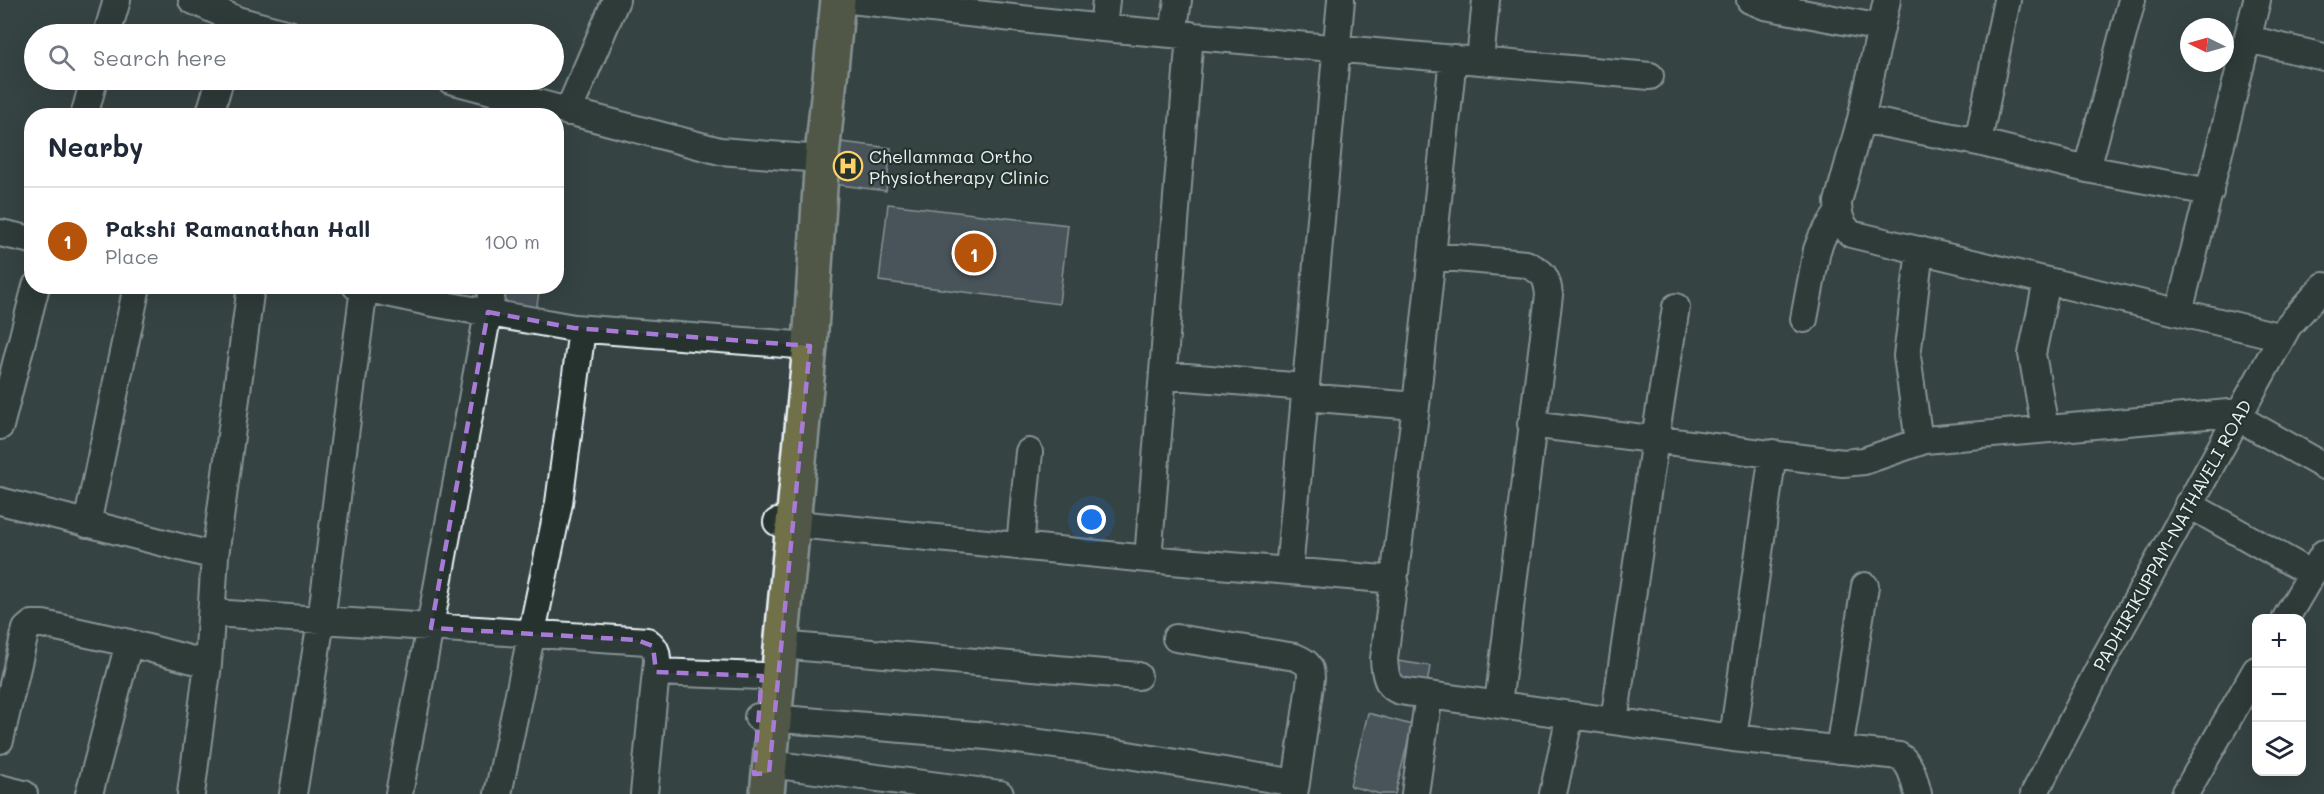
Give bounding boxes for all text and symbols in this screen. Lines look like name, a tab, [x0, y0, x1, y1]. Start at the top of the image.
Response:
north arrow	[2180, 18, 2234, 72]
search box	[24, 24, 564, 90]
icon: search	[45, 41, 78, 74]
text: Search here	[93, 43, 227, 72]
text: Nearby	[48, 130, 143, 164]
place label: Chellammaa Ortho Physiotherapy Clinic	[869, 144, 1049, 189]
hospital icon: Chellammaa Ortho Physiotherapy Clinic	[832, 150, 864, 182]
text: Pakshi Ramanathan Hall	[105, 214, 370, 243]
text: 1	[63, 228, 72, 254]
text: 100 m	[484, 228, 540, 254]
pin: 1	[954, 230, 994, 276]
text: Place	[105, 243, 159, 269]
street label: PADHIRIKUPPAM-NATHAVELI ROAD	[2087, 395, 2257, 675]
your location	[1077, 505, 1106, 534]
map controls	[2252, 614, 2306, 776]
button: +	[2252, 614, 2306, 668]
button: −	[2252, 668, 2306, 722]
button: layers	[2252, 722, 2306, 776]

